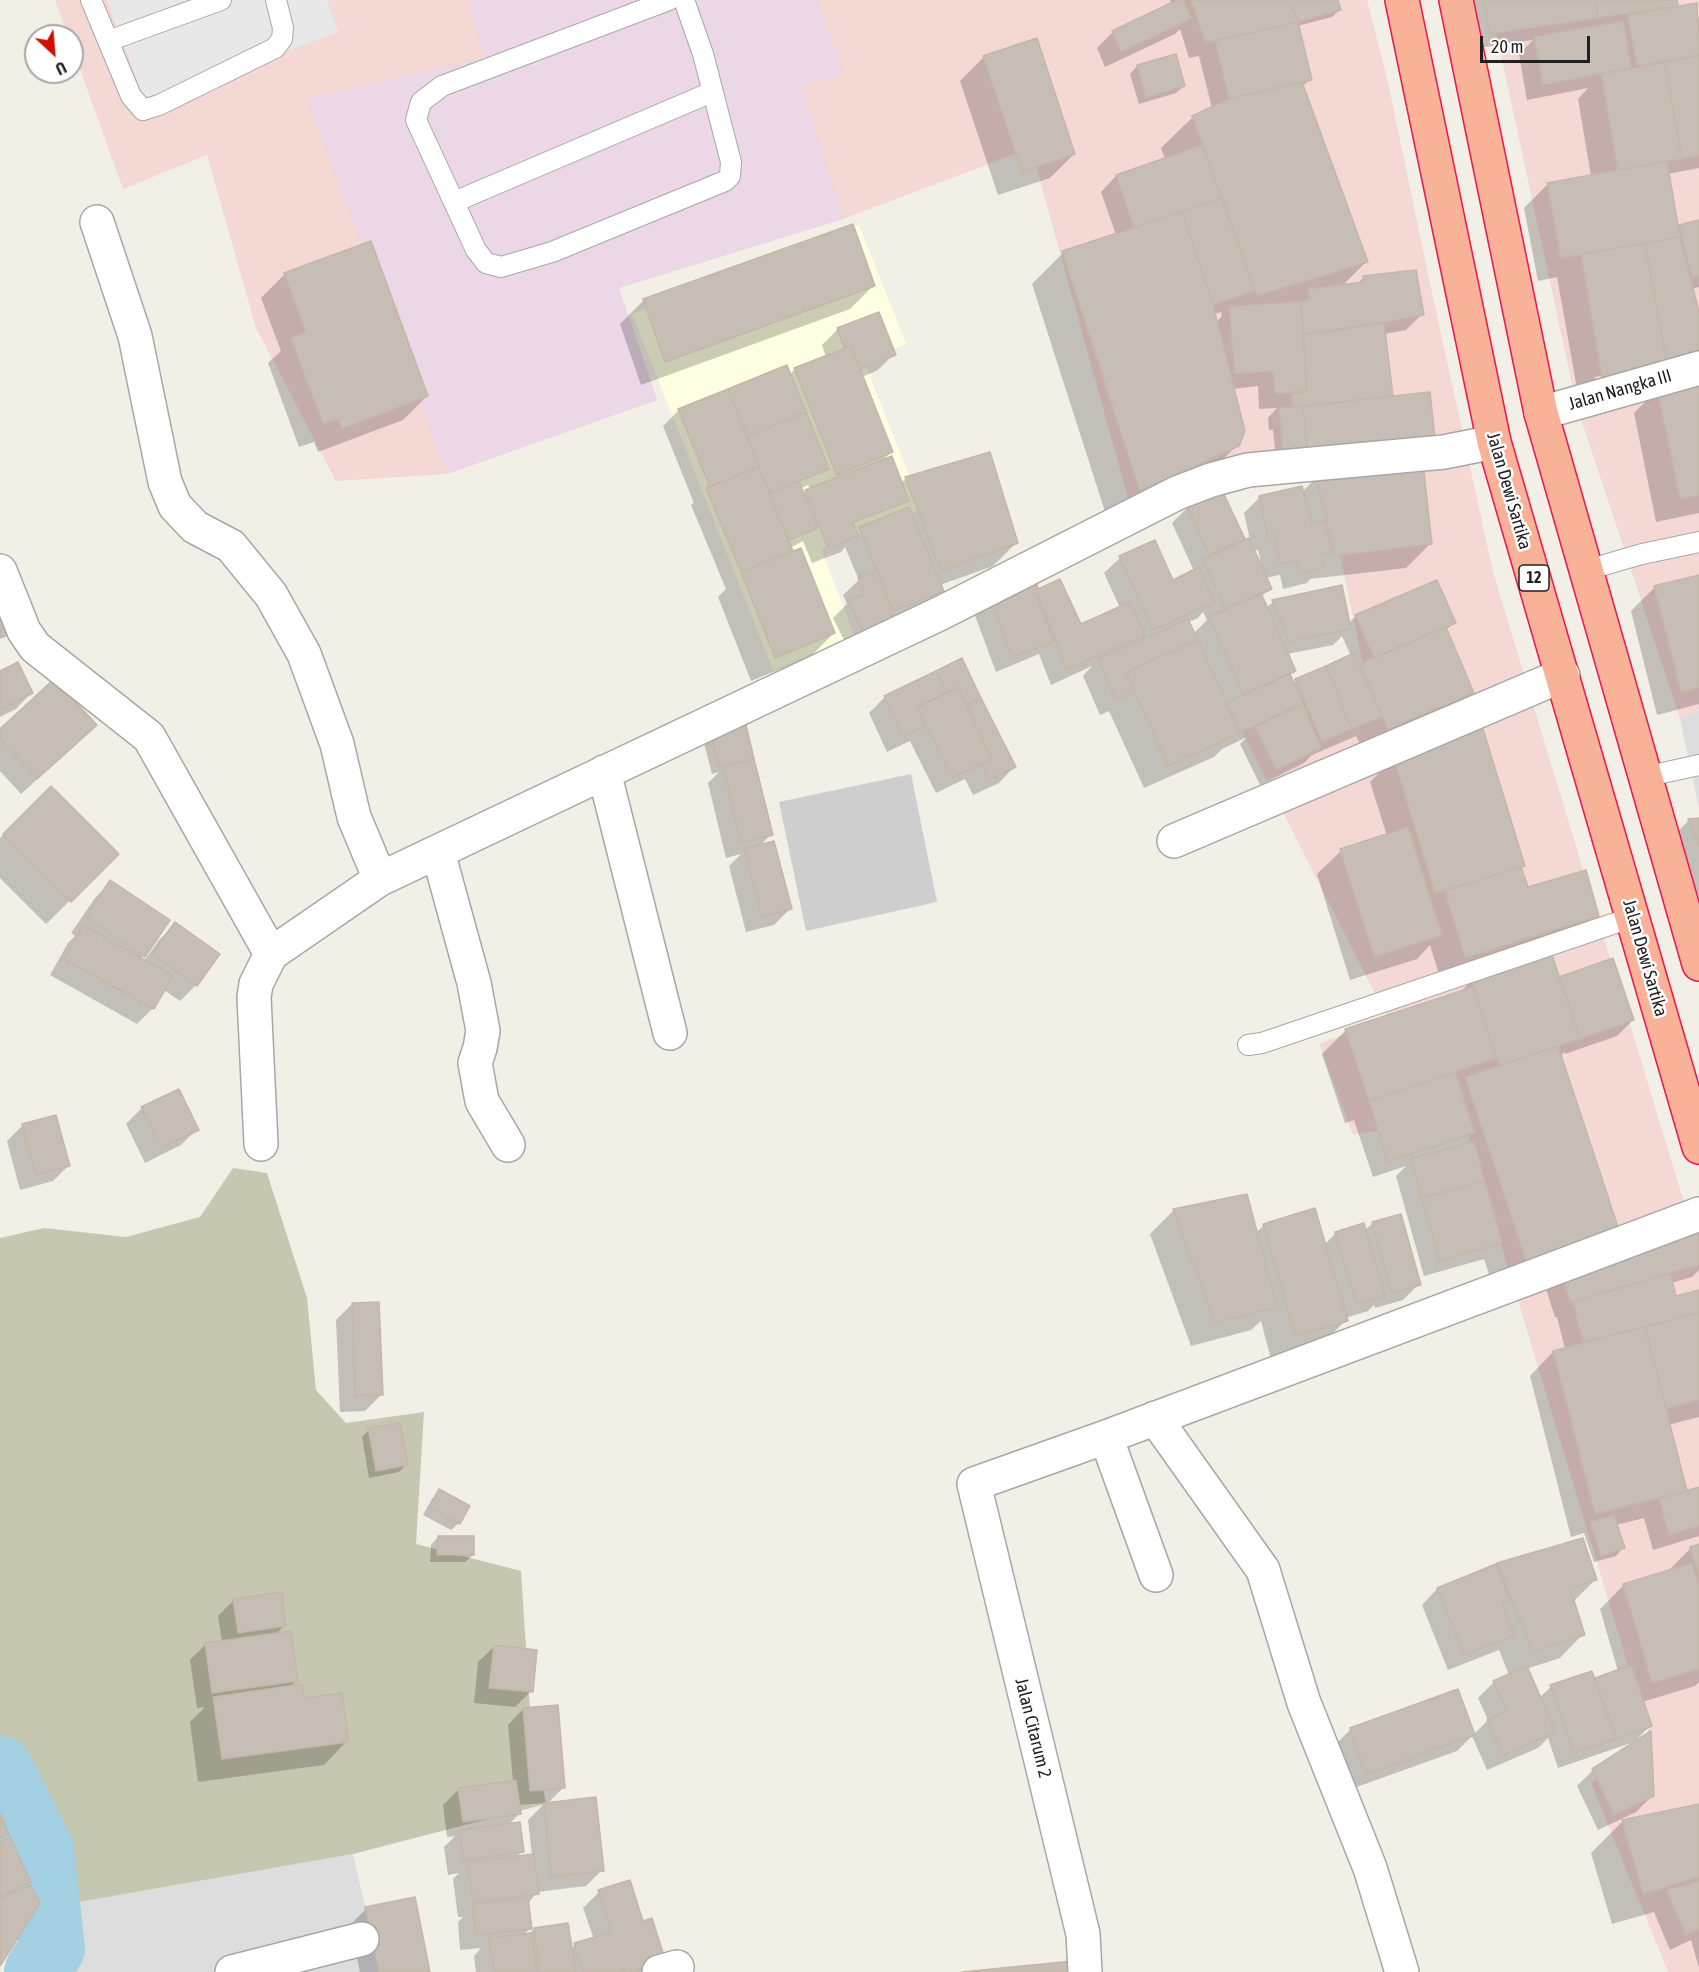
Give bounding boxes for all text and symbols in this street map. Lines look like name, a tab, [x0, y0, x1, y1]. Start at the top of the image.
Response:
north arrow	[24, 24, 84, 84]
scale bar	[1483, 24, 1592, 62]
text: 20 m	[1491, 36, 1523, 57]
text: U	[53, 58, 69, 79]
street label: Jalan Nangka III	[1566, 365, 1674, 415]
street label: Jalan Dewi Sartika	[1482, 430, 1536, 552]
road number: 12	[1519, 565, 1549, 591]
street label: Jalan Dewi Sartika	[1618, 897, 1672, 1019]
street label: Jalan Citarum 2	[1010, 1676, 1056, 1780]

